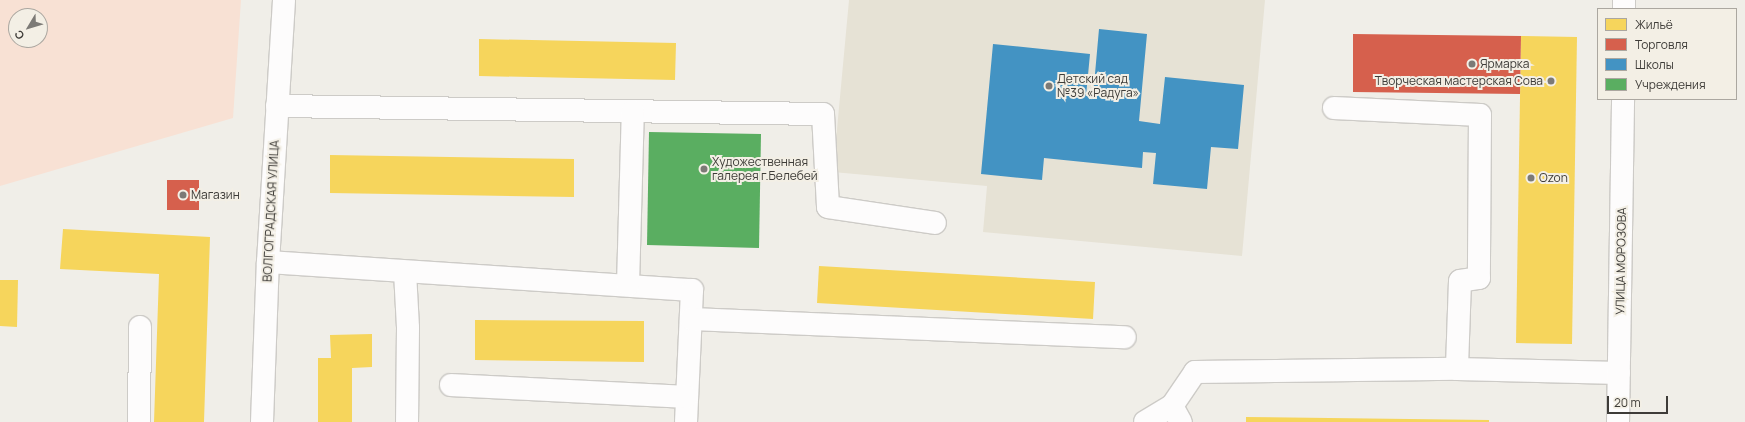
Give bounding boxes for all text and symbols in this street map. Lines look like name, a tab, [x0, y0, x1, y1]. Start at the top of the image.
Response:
north arrow	[8, 8, 48, 48]
legend	[1597, 8, 1737, 100]
text: Жильё	[1635, 16, 1673, 33]
text: С	[11, 27, 27, 43]
text: Торговля	[1635, 36, 1688, 53]
text: Школы	[1635, 56, 1674, 73]
place label: Ярмарка	[1480, 57, 1529, 71]
marker: Ярмарка	[1467, 59, 1477, 69]
place label: Детский сад №39 «Радуга»	[1057, 72, 1139, 100]
place label: Творческая мастерская Сова	[1375, 74, 1543, 88]
marker: Творческая мастерская Сова	[1546, 76, 1556, 86]
text: Учреждения	[1635, 76, 1706, 93]
marker: Детский сад №39 «Радуга»	[1044, 81, 1054, 91]
street label: ВОЛГОГРАДСКАЯ УЛИЦА	[260, 140, 282, 282]
place label: Художественная галерея г.Белебей	[712, 155, 818, 183]
marker: Художественная галерея г.Белебей	[699, 164, 709, 174]
place label: Ozon	[1539, 171, 1568, 185]
marker: Ozon	[1526, 173, 1536, 183]
place label: Магазин	[191, 188, 240, 202]
marker: Магазин	[178, 190, 188, 200]
street label: УЛИЦА МОРОЗОВА	[1613, 207, 1629, 315]
scale bar	[1609, 388, 1670, 414]
text: 20 m	[1614, 394, 1641, 411]

